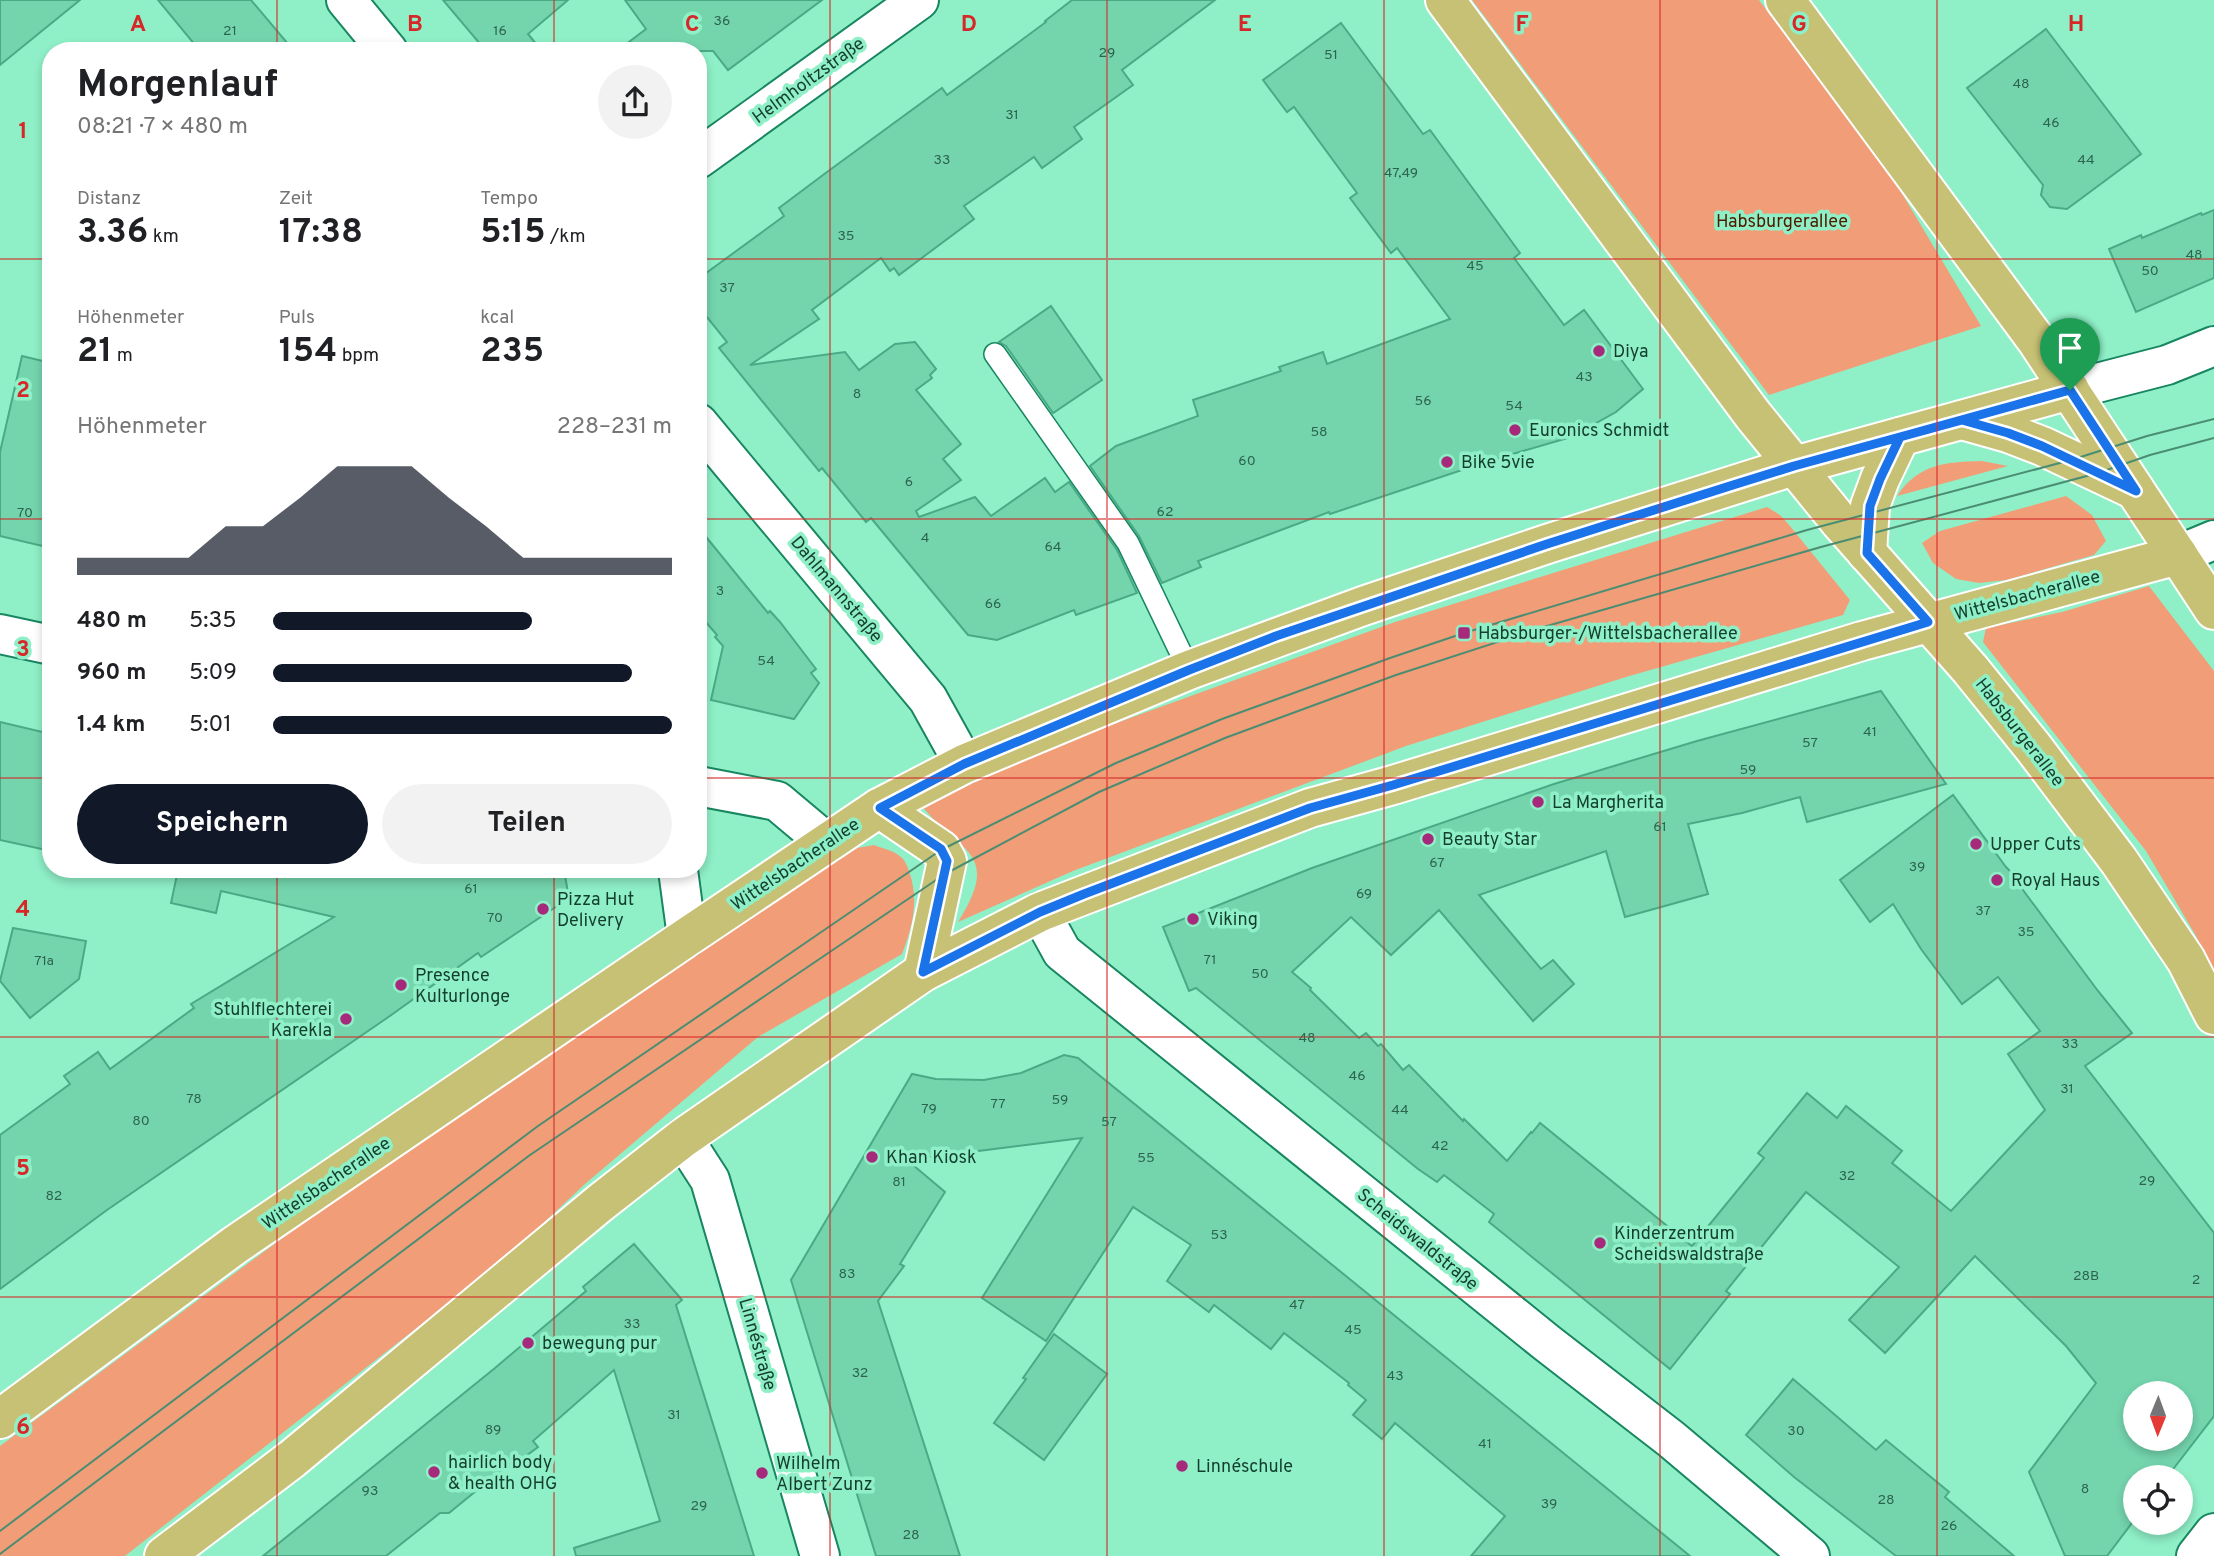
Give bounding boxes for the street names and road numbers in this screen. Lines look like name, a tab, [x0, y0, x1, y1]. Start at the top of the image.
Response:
street label: Helmholtzstraße	[748, 33, 869, 130]
street label: Dahlmannstraße	[785, 532, 887, 648]
street label: Wittelsbacherallee	[1952, 566, 2103, 627]
street label: Habsburgerallee	[1969, 674, 2069, 792]
street label: Wittelsbacherallee	[727, 814, 865, 917]
street label: Wittelsbacherallee	[258, 1133, 396, 1236]
street label: Scheidswaldstraße	[1352, 1184, 1482, 1296]
street label: Linnéstraße	[732, 1296, 781, 1393]

